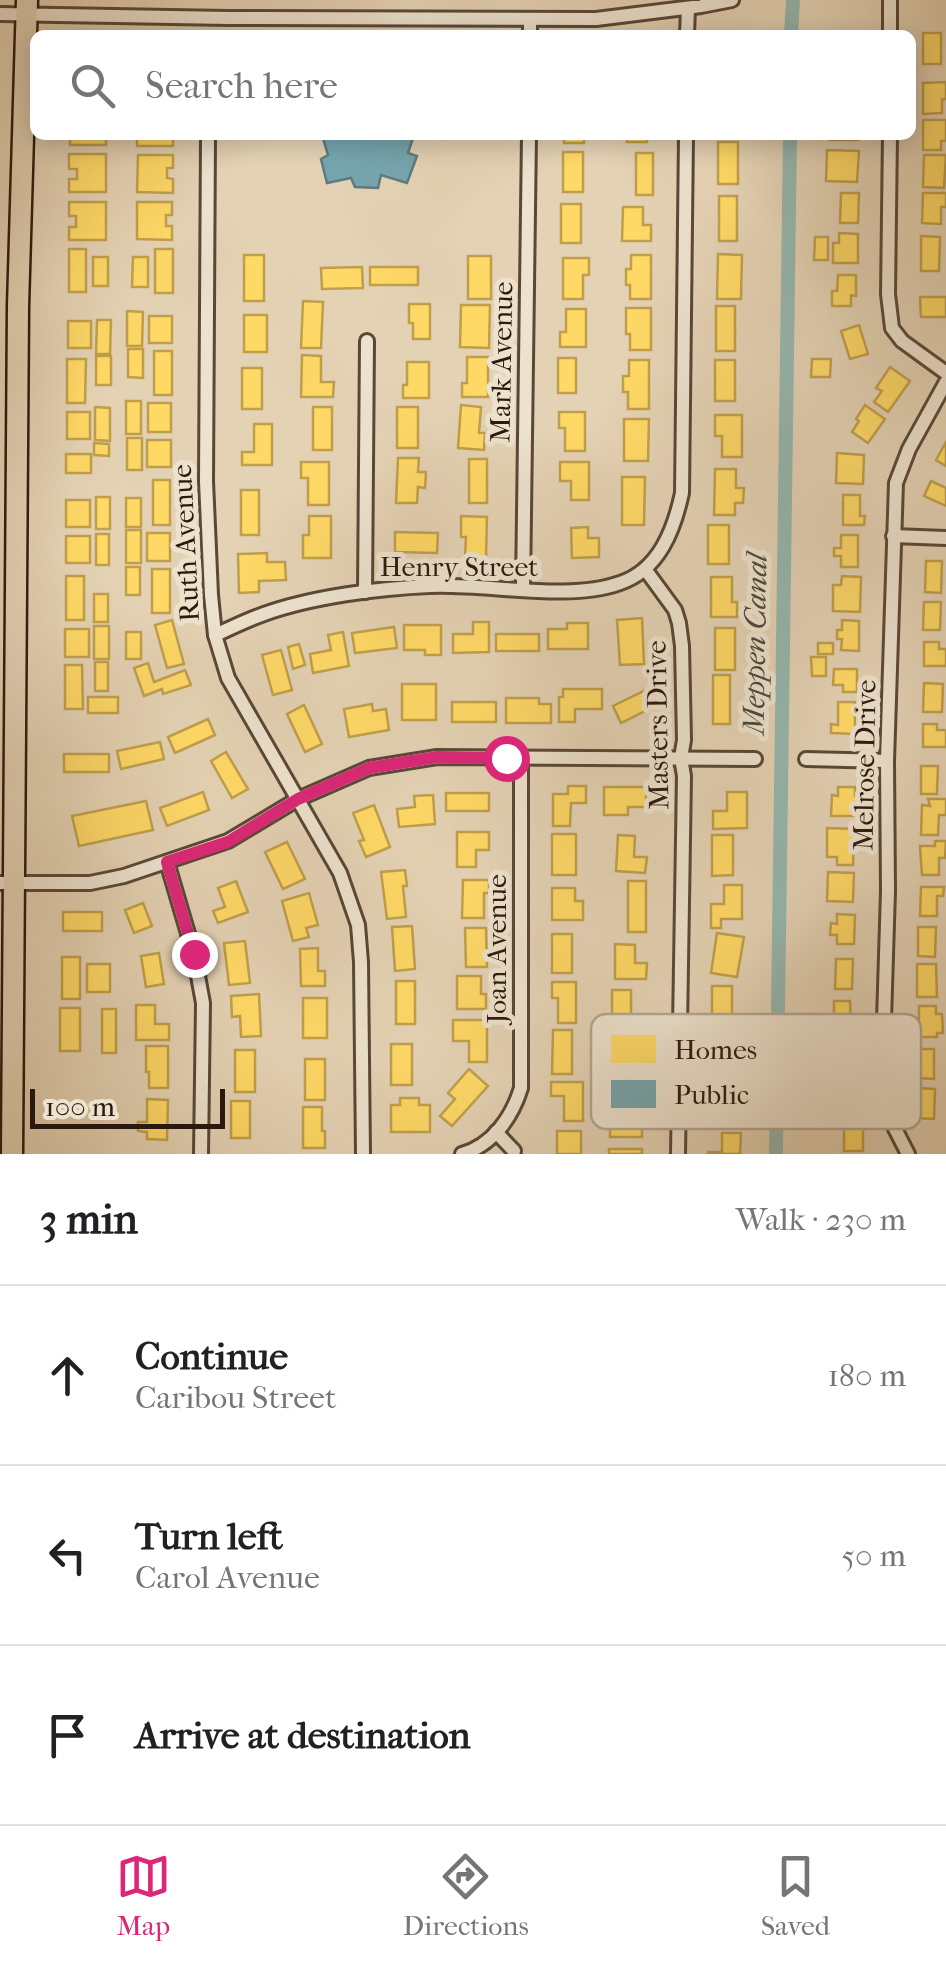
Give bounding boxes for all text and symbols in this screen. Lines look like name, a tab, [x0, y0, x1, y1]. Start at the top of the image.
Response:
search box	[30, 30, 916, 140]
icon: search	[65, 58, 120, 113]
text: Search here	[145, 63, 338, 108]
street label: Mark Avenue	[484, 281, 519, 443]
street label: Ruth Avenue	[165, 463, 206, 623]
water label: Meppen Canal	[736, 549, 775, 737]
street label: Henry Street	[380, 550, 538, 583]
street label: Masters Drive	[640, 640, 675, 810]
street label: Melrose Drive	[847, 679, 882, 851]
route start	[484, 736, 530, 782]
street label: Joan Avenue	[480, 874, 513, 1026]
route end	[172, 932, 218, 978]
legend	[591, 1014, 921, 1129]
text: Homes	[674, 1033, 757, 1066]
text: Public	[674, 1078, 749, 1111]
scale bar	[30, 1084, 225, 1128]
text: 100 m	[45, 1090, 115, 1123]
text: 3 min	[40, 1195, 138, 1244]
text: Walk · 230 m	[736, 1201, 906, 1238]
text: Continue	[135, 1334, 288, 1379]
icon: ahead	[40, 1348, 95, 1403]
text: 180 m	[827, 1357, 906, 1394]
text: Caribou Street	[135, 1379, 336, 1416]
text: Turn left	[135, 1514, 283, 1559]
icon: left	[40, 1528, 95, 1583]
text: 50 m	[841, 1537, 906, 1574]
text: Carol Avenue	[135, 1559, 320, 1596]
icon: arrive	[40, 1708, 95, 1763]
text: Arrive at destination	[135, 1713, 471, 1758]
tab: Map	[116, 1849, 171, 1942]
tab: Directions	[403, 1849, 529, 1942]
tab: Saved	[761, 1849, 830, 1942]

